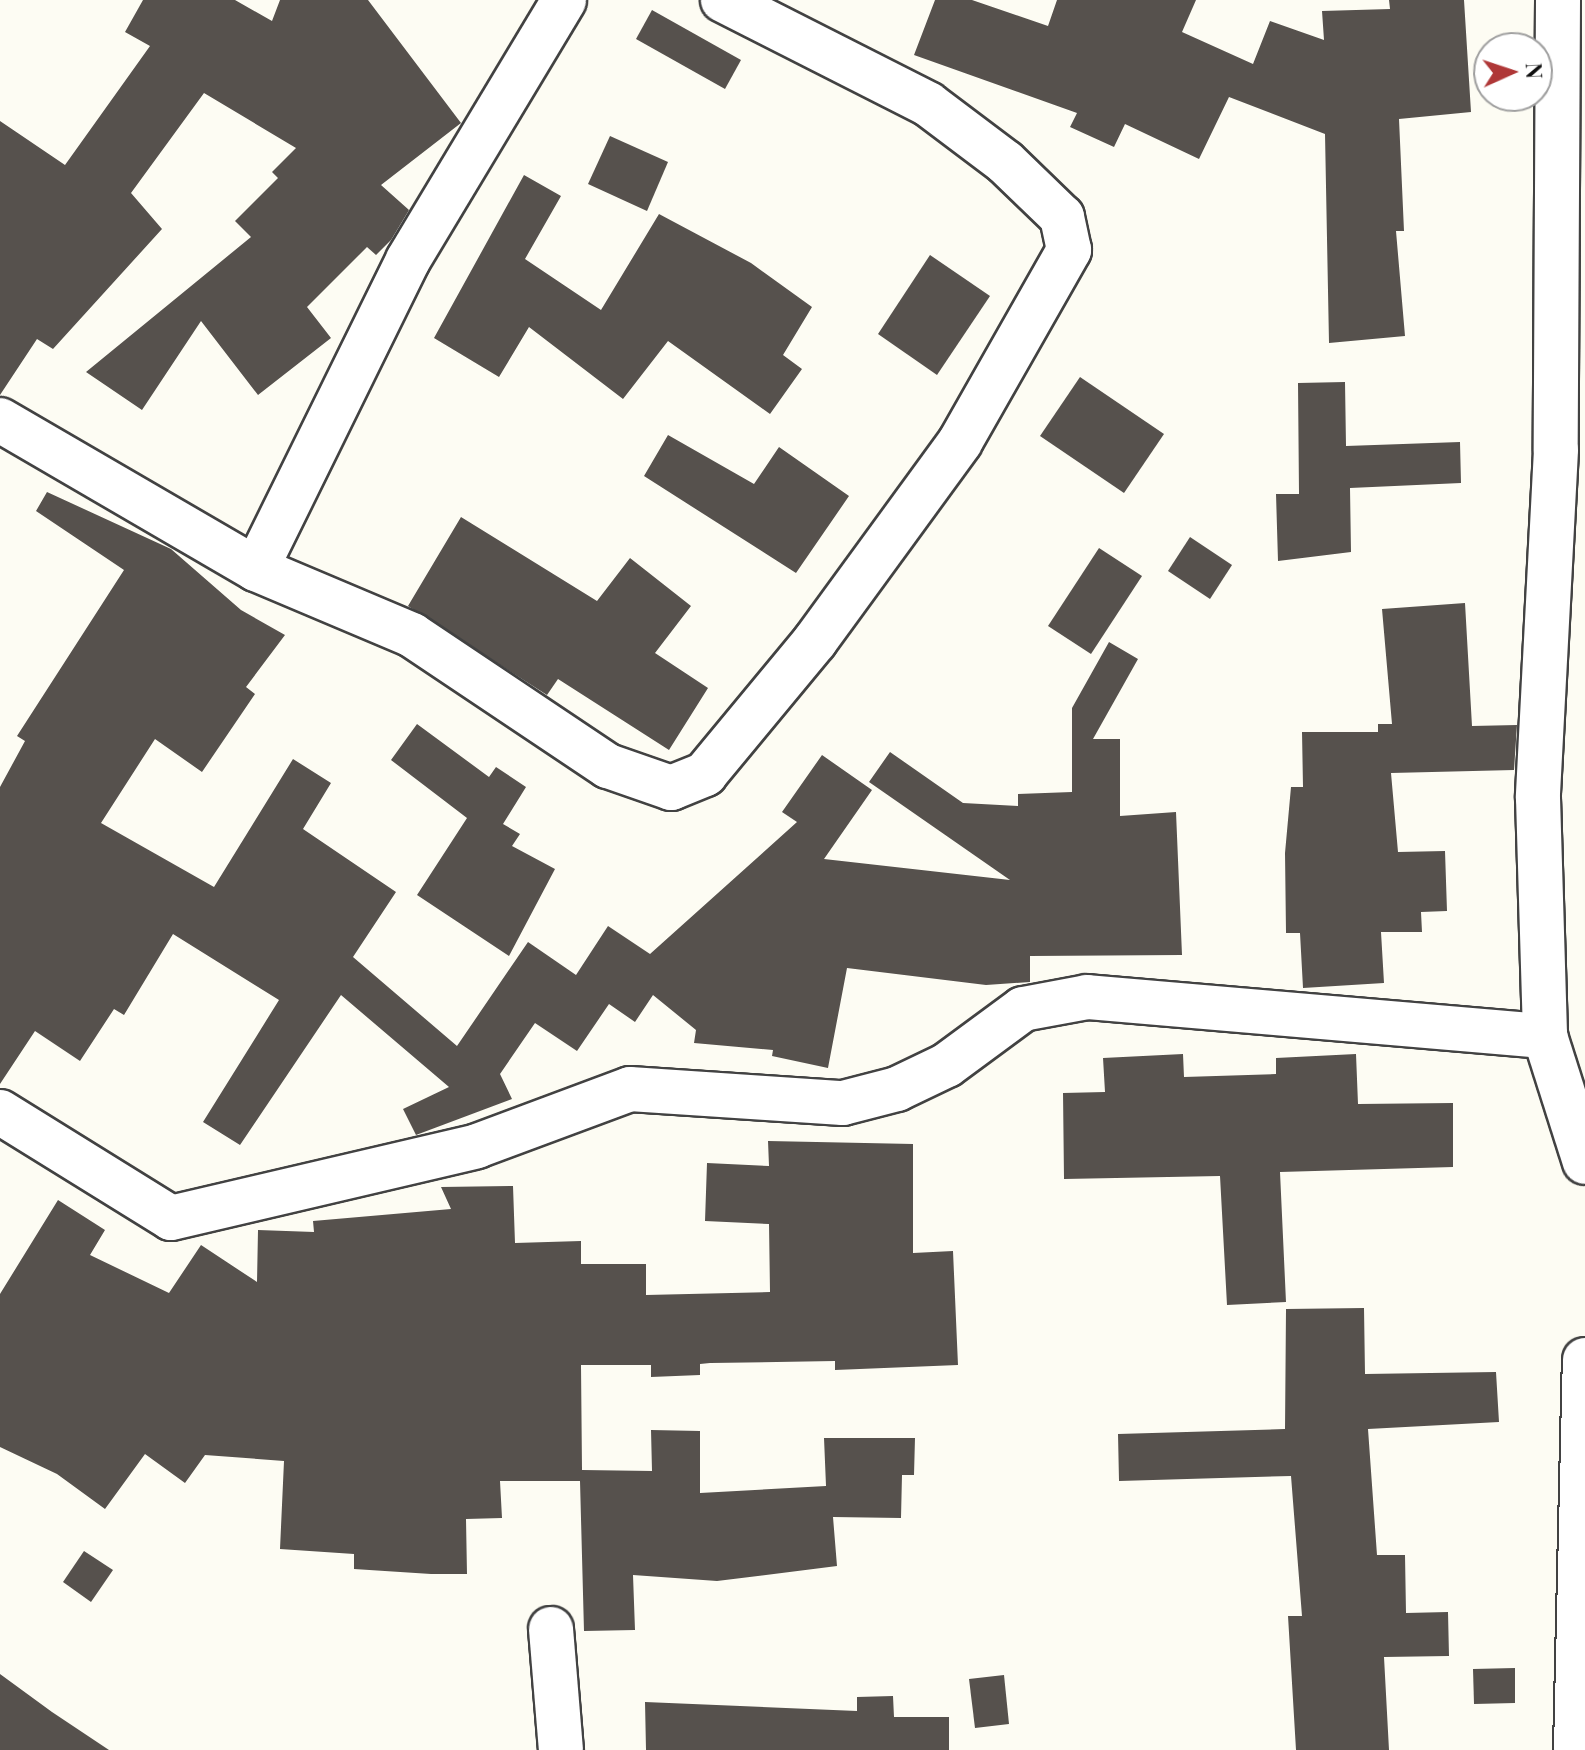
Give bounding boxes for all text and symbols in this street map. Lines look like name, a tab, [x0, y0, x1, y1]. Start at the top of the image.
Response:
north arrow	[1473, 32, 1553, 112]
text: N	[1520, 62, 1550, 80]

